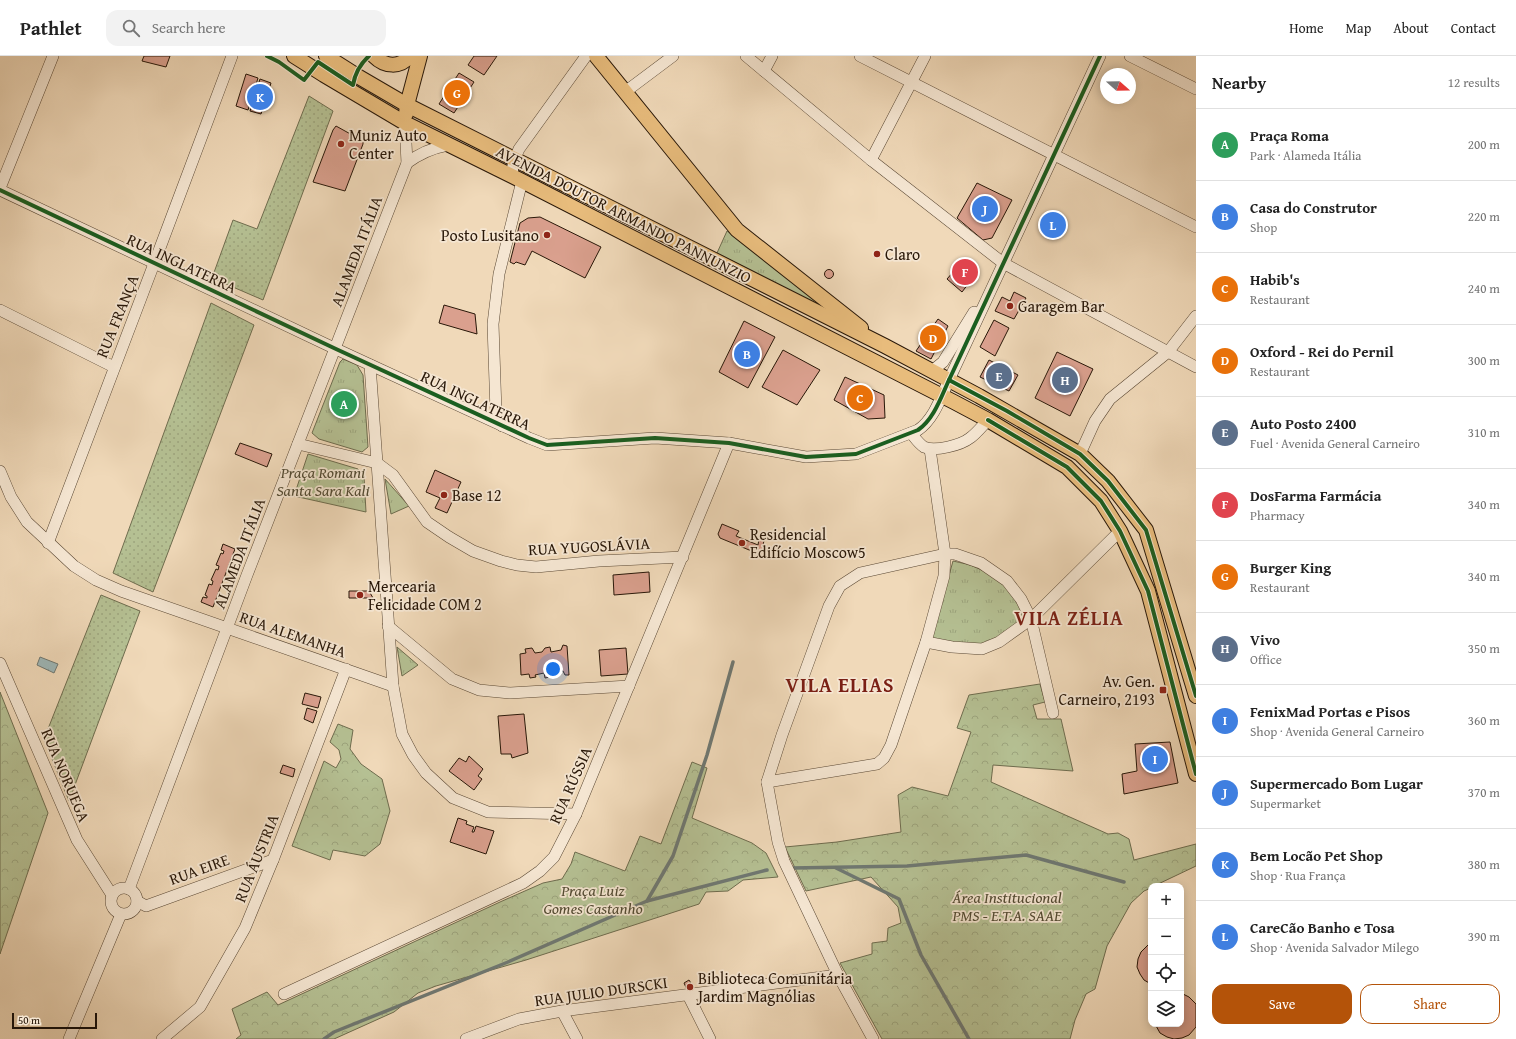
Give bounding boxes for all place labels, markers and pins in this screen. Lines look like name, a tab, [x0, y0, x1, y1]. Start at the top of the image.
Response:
pin: G	[444, 78, 470, 108]
pin: K	[247, 82, 273, 112]
place label: Muniz Auto Center	[349, 123, 427, 165]
marker: Muniz Auto Center	[336, 139, 346, 149]
pin: J	[972, 194, 998, 224]
pin: L	[1040, 210, 1066, 240]
place label: Posto Lusitano	[441, 223, 539, 247]
marker: Posto Lusitano	[542, 230, 552, 240]
place label: Claro	[885, 242, 920, 266]
marker: Claro	[872, 249, 882, 259]
pin: F	[952, 257, 978, 287]
place label: Garagem Bar	[1018, 294, 1105, 318]
marker: Garagem Bar	[1005, 301, 1015, 311]
pin: D	[920, 323, 946, 353]
pin: B	[734, 339, 760, 369]
pin: E	[986, 361, 1012, 391]
pin: H	[1052, 365, 1078, 395]
pin: C	[847, 383, 873, 413]
pin: A	[331, 389, 357, 419]
place label: Base 12	[452, 483, 501, 507]
marker: Base 12	[439, 490, 449, 500]
place label: Residencial Edifício Moscow5	[750, 522, 866, 564]
marker: Residencial Edifício Moscow5	[737, 538, 747, 548]
place label: Mercearia Felicidade COM 2	[368, 574, 482, 616]
marker: Mercearia Felicidade COM 2	[355, 590, 365, 600]
place label: Av. Gen. Carneiro, 2193	[1058, 669, 1155, 711]
marker: Av. Gen. Carneiro, 2193	[1158, 685, 1168, 695]
pin: I	[1142, 744, 1168, 774]
place label: Biblioteca Comunitária Jardim Magnólias	[696, 966, 853, 1008]
marker: Biblioteca Comunitária Jardim Magnólias	[685, 982, 695, 992]

